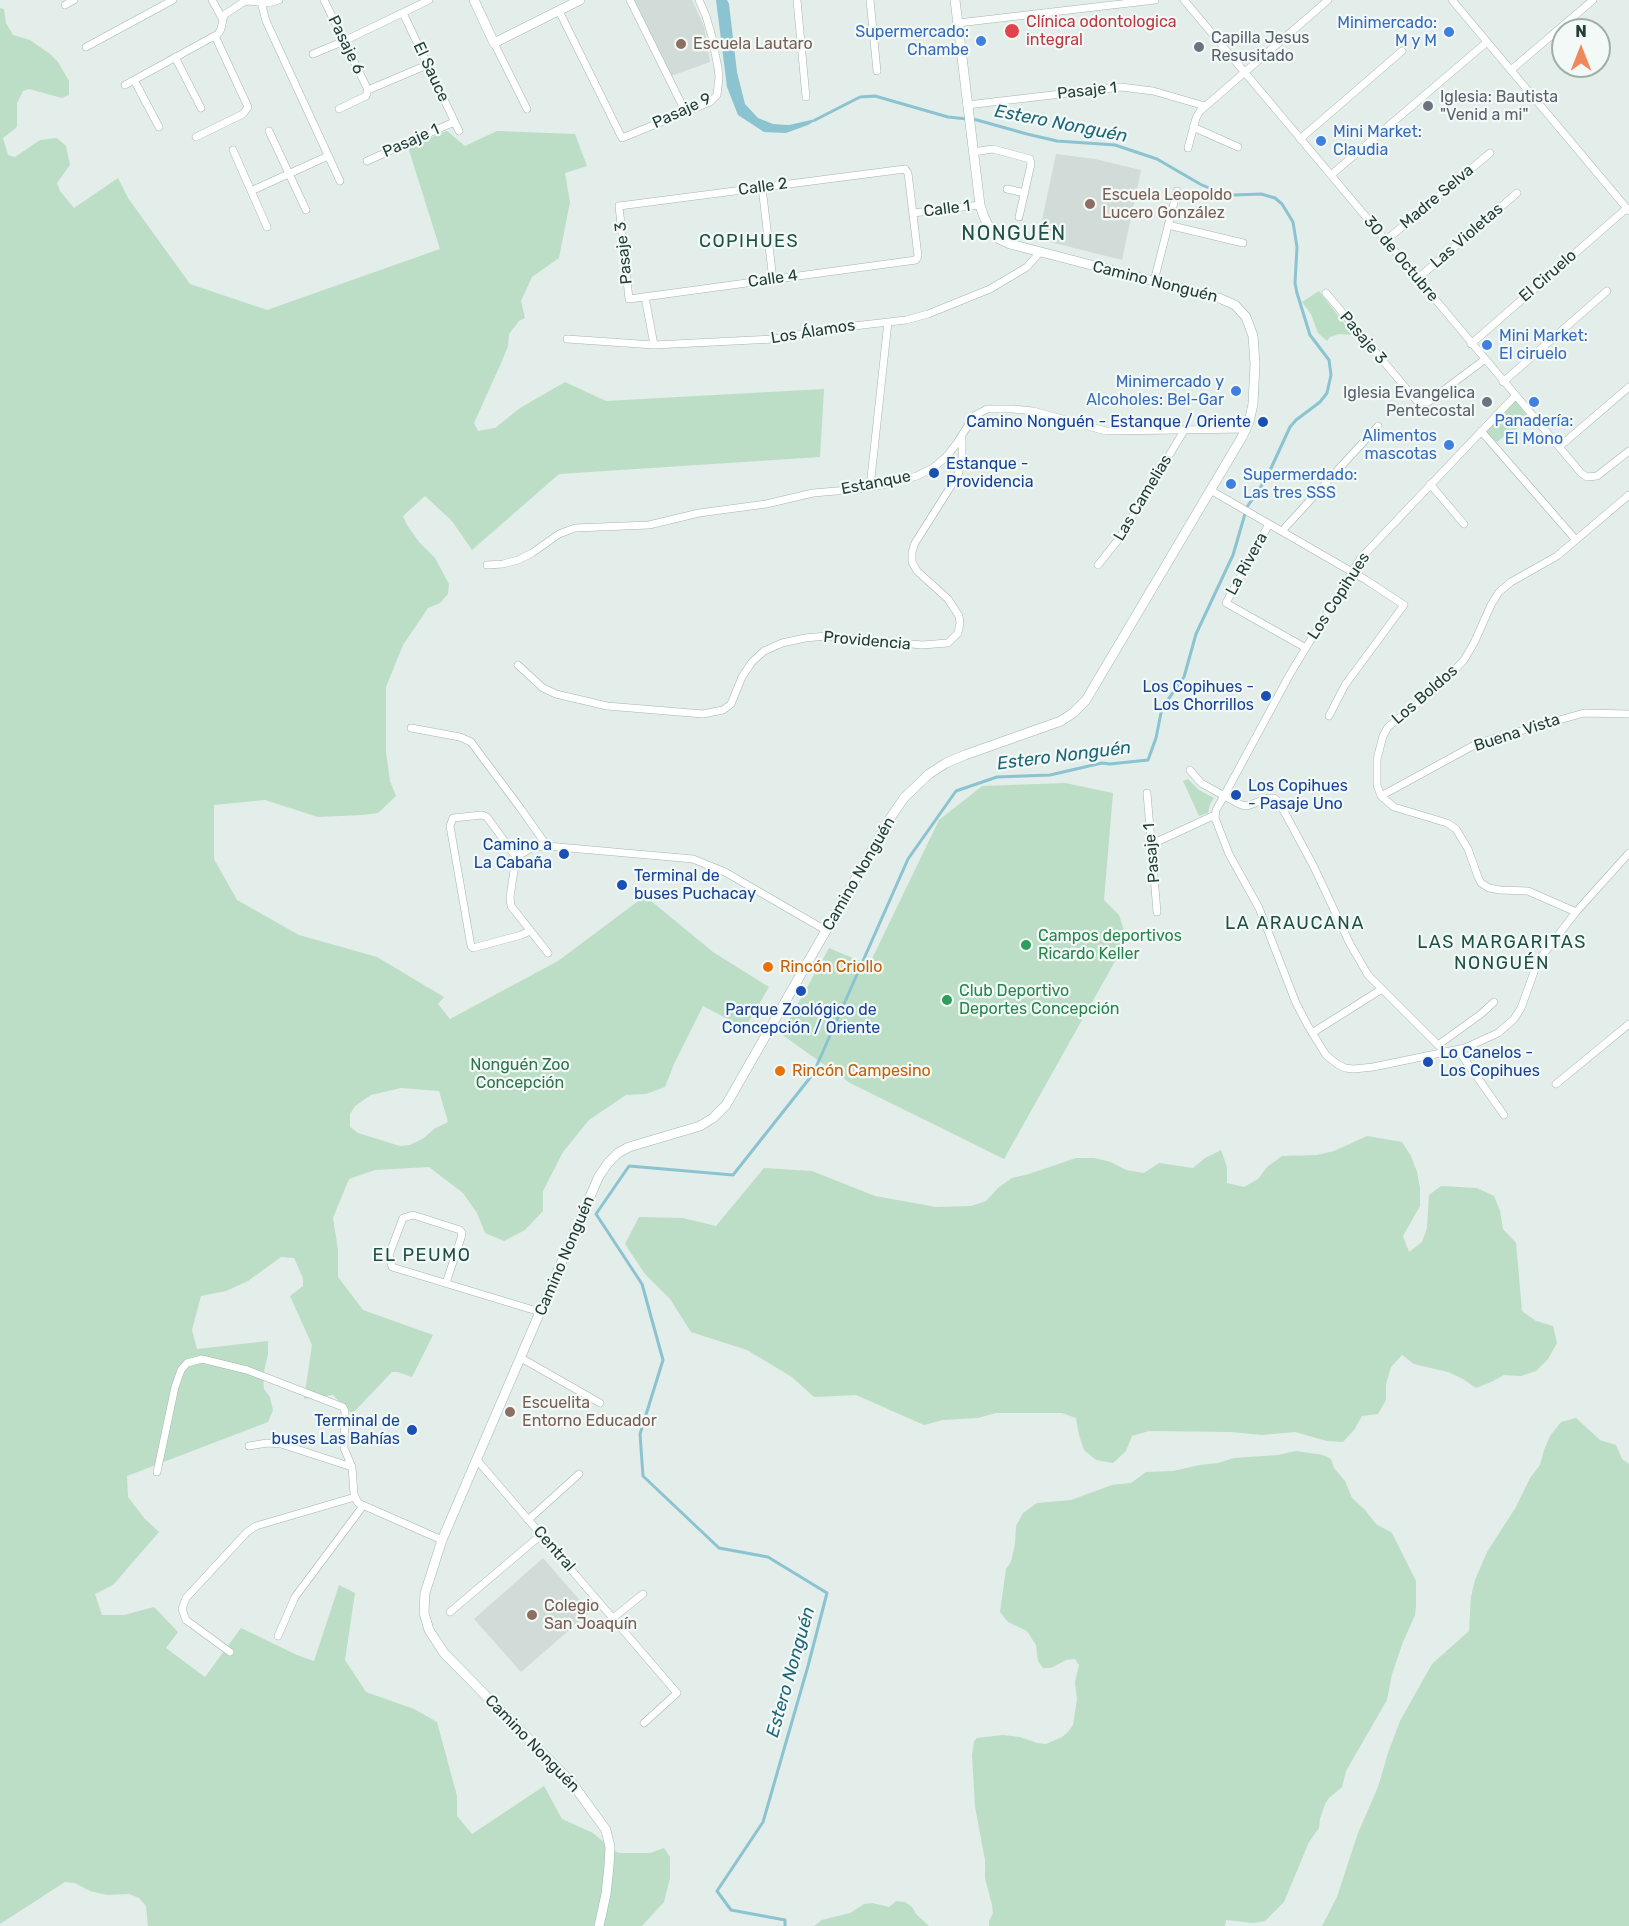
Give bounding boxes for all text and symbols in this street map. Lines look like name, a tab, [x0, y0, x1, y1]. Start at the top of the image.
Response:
place label: Clínica odontologica integral	[1026, 12, 1177, 50]
street label: Pasaje 6	[324, 13, 368, 77]
place label: Minimercado: M y M	[1337, 13, 1437, 51]
north arrow	[1551, 18, 1611, 78]
place label: Supermercado: Chambe	[855, 22, 969, 60]
marker: Clínica odontologica integral	[1003, 22, 1021, 40]
text: N	[1575, 22, 1587, 41]
marker: Minimercado: M y M	[1442, 25, 1456, 39]
place label: Capilla Jesus Resusitado	[1211, 28, 1309, 66]
place label: Escuela Lautaro	[693, 34, 813, 54]
marker: Supermercado: Chambe	[974, 34, 988, 48]
marker: Escuela Lautaro	[674, 37, 688, 51]
street label: El Sauce	[409, 39, 453, 105]
marker: Capilla Jesus Resusitado	[1192, 40, 1206, 54]
street label: Pasaje 1	[1056, 78, 1118, 104]
place label: Iglesia: Bautista "Venid a mi"	[1440, 87, 1558, 125]
street label: Pasaje 9	[650, 89, 714, 133]
marker: Iglesia: Bautista "Venid a mi"	[1421, 99, 1435, 113]
water label: Estero Nonguén	[993, 101, 1129, 147]
street label: Pasaje 1	[380, 120, 442, 162]
place label: Mini Market: Claudia	[1333, 122, 1422, 160]
marker: Mini Market: Claudia	[1314, 134, 1328, 148]
street label: Madre Selva	[1396, 161, 1478, 233]
street label: Calle 2	[737, 174, 789, 200]
place label: Escuela Leopoldo Lucero González	[1102, 185, 1232, 223]
street label: Calle 1	[923, 197, 971, 221]
marker: Escuela Leopoldo Lucero González	[1083, 197, 1097, 211]
street label: Las Violetas	[1427, 199, 1507, 273]
street label: 30 de Octubre	[1360, 212, 1442, 306]
street label: Pasaje 3	[611, 221, 637, 285]
district label: NONGUÉN	[961, 222, 1067, 246]
district label: COPIHUES	[699, 231, 799, 253]
street label: El Ciruelo	[1515, 246, 1581, 306]
street label: Camino Nonguén	[1090, 257, 1220, 307]
street label: Calle 4	[747, 266, 799, 292]
street label: Pasaje 3	[1336, 308, 1390, 368]
street label: Los Álamos	[769, 316, 857, 348]
place label: Mini Market: El ciruelo	[1499, 326, 1588, 364]
marker: Mini Market: El ciruelo	[1480, 338, 1494, 352]
place label: Minimercado y Alcoholes: Bel-Gar	[1086, 372, 1224, 410]
place label: Iglesia Evangelica Pentecostal	[1343, 383, 1475, 421]
marker: Minimercado y Alcoholes: Bel-Gar	[1229, 384, 1243, 398]
marker: Iglesia Evangelica Pentecostal	[1480, 395, 1494, 409]
marker: Panadería: El Mono	[1527, 395, 1541, 409]
place label: Panadería: El Mono	[1495, 411, 1573, 449]
place label: Camino Nonguén - Estanque / Oriente	[966, 412, 1251, 432]
marker: Camino Nonguén - Estanque / Oriente	[1256, 415, 1270, 429]
place label: Alimentos mascotas	[1362, 426, 1437, 464]
marker: Alimentos mascotas	[1442, 438, 1456, 452]
street label: Las Camelias	[1110, 451, 1176, 545]
place label: Estanque - Providencia	[946, 454, 1034, 492]
place label: Supermerdado: Las tres SSS	[1243, 465, 1357, 503]
marker: Estanque - Providencia	[927, 466, 941, 480]
street label: Estanque	[839, 467, 913, 499]
marker: Supermerdado: Las tres SSS	[1224, 477, 1238, 491]
street label: La Rivera	[1222, 529, 1272, 599]
street label: Los Copihues	[1304, 549, 1374, 643]
street label: Providencia	[823, 628, 911, 654]
street label: Los Boldos	[1388, 661, 1462, 729]
place label: Los Copihues - Los Chorrillos	[1142, 677, 1254, 715]
marker: Los Copihues - Los Chorrillos	[1259, 689, 1273, 703]
street label: Buena Vista	[1472, 710, 1562, 756]
water label: Estero Nonguén	[996, 737, 1132, 775]
place label: Los Copihues - Pasaje Uno	[1248, 776, 1348, 814]
marker: Los Copihues - Pasaje Uno	[1229, 788, 1243, 802]
street label: Camino Nonguén	[819, 814, 899, 934]
street label: Pasaje 1	[1140, 822, 1164, 884]
place label: Camino a La Cabaña	[474, 835, 552, 873]
marker: Camino a La Cabaña	[557, 847, 571, 861]
place label: Terminal de buses Puchacay	[634, 866, 756, 904]
marker: Terminal de buses Puchacay	[615, 878, 629, 892]
district label: LA ARAUCANA	[1225, 913, 1365, 935]
place label: Campos deportivos Ricardo Keller	[1038, 926, 1182, 964]
district label: LAS MARGARITAS NONGUÉN	[1417, 932, 1587, 974]
marker: Campos deportivos Ricardo Keller	[1019, 938, 1033, 952]
place label: Rincón Criollo	[780, 957, 882, 977]
marker: Rincón Criollo	[761, 960, 775, 974]
place label: Club Deportivo Deportes Concepción	[959, 981, 1120, 1019]
marker: Parque Zoológico de Concepción / Oriente	[794, 984, 808, 998]
marker: Club Deportivo Deportes Concepción	[940, 993, 954, 1007]
place label: Parque Zoológico de Concepción / Oriente	[722, 1000, 880, 1038]
place label: Lo Canelos - Los Copihues	[1440, 1043, 1540, 1081]
park label: Nonguén Zoo Concepción	[470, 1055, 570, 1093]
marker: Lo Canelos - Los Copihues	[1421, 1055, 1435, 1069]
place label: Rincón Campesino	[792, 1061, 931, 1081]
marker: Rincón Campesino	[773, 1064, 787, 1078]
street label: Camino Nonguén	[531, 1193, 599, 1319]
district label: EL PEUMO	[372, 1245, 472, 1267]
place label: Escuelita Entorno Educador	[522, 1393, 657, 1431]
marker: Escuelita Entorno Educador	[503, 1405, 517, 1419]
place label: Terminal de buses Las Bahías	[272, 1411, 400, 1449]
marker: Terminal de buses Las Bahías	[405, 1423, 419, 1437]
street label: Central	[529, 1522, 579, 1576]
place label: Colegio San Joaquín	[544, 1596, 637, 1634]
water label: Estero Nonguén	[762, 1604, 820, 1740]
marker: Colegio San Joaquín	[525, 1608, 539, 1622]
street label: Camino Nonguén	[481, 1691, 583, 1797]

